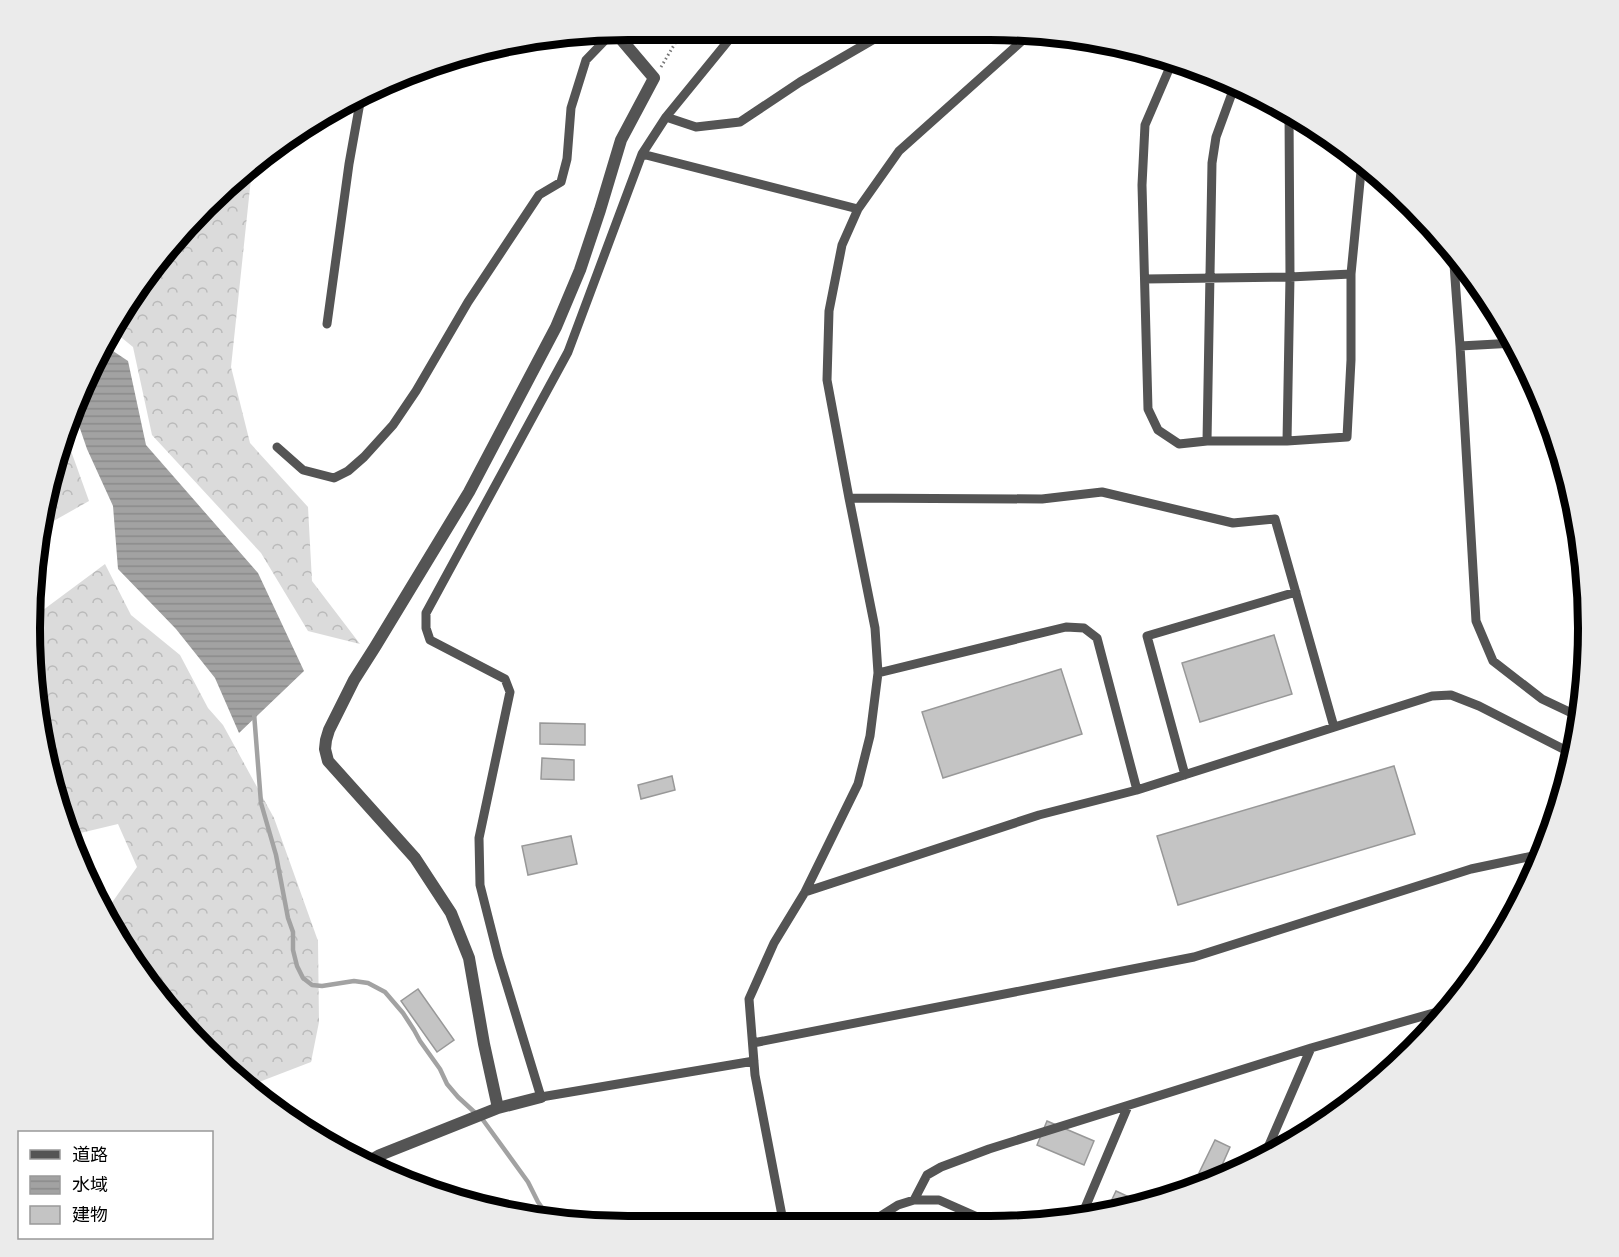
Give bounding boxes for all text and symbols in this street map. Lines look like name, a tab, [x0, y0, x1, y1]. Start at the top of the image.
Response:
legend	[18, 1131, 213, 1239]
text: 道路	[72, 1143, 108, 1166]
text: 水域	[72, 1173, 108, 1196]
text: 建物	[72, 1203, 108, 1226]

